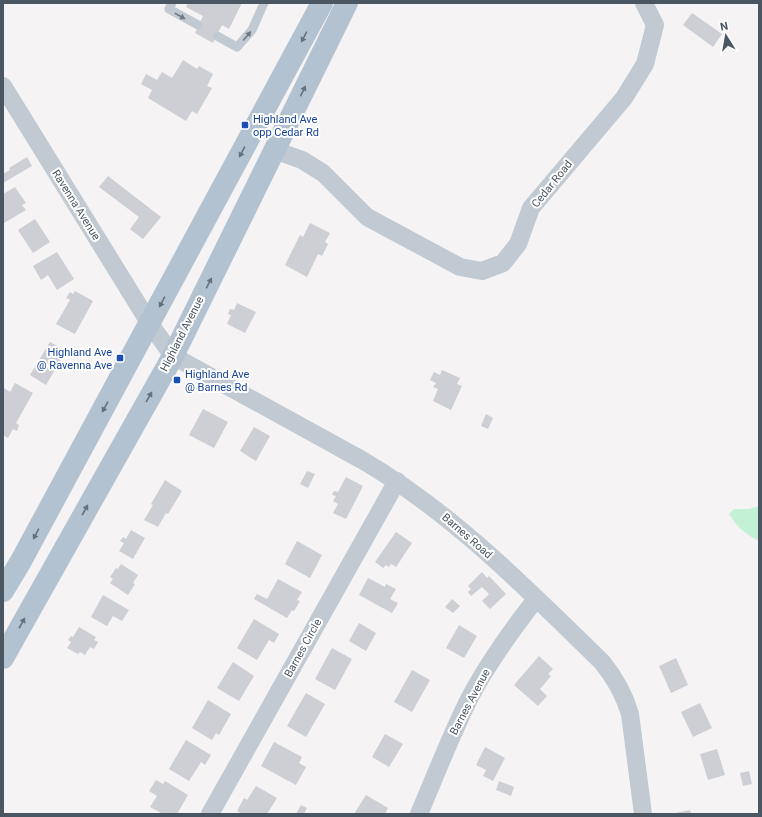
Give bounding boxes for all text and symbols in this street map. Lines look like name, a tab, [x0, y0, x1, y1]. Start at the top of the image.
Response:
one-way arrow	[175, 12, 186, 19]
north arrow	[706, 16, 746, 56]
text: N	[719, 20, 729, 34]
one-way arrow	[242, 31, 251, 41]
one-way arrow	[300, 32, 307, 43]
one-way arrow	[300, 85, 306, 97]
place label: Highland Ave opp Cedar Rd	[253, 113, 319, 139]
marker: Highland Ave opp Cedar Rd	[240, 120, 250, 130]
one-way arrow	[239, 146, 246, 158]
street label: Cedar Road	[529, 158, 575, 210]
street label: Ravenna Avenue	[49, 167, 103, 243]
one-way arrow	[205, 278, 212, 289]
street label: Highland Avenue	[158, 294, 207, 374]
one-way arrow	[158, 296, 165, 308]
place label: Highland Ave @ Ravenna Ave	[37, 346, 112, 372]
marker: Highland Ave @ Ravenna Ave	[115, 353, 125, 363]
place label: Highland Ave @ Barnes Rd	[185, 368, 250, 394]
marker: Highland Ave @ Barnes Rd	[172, 375, 182, 385]
one-way arrow	[145, 392, 153, 402]
one-way arrow	[101, 401, 108, 413]
one-way arrow	[82, 504, 89, 516]
street label: Barnes Road	[439, 511, 495, 561]
one-way arrow	[32, 528, 39, 540]
street label: Barnes Circle	[282, 616, 324, 679]
one-way arrow	[18, 618, 25, 629]
street label: Barnes Avenue	[447, 667, 493, 737]

